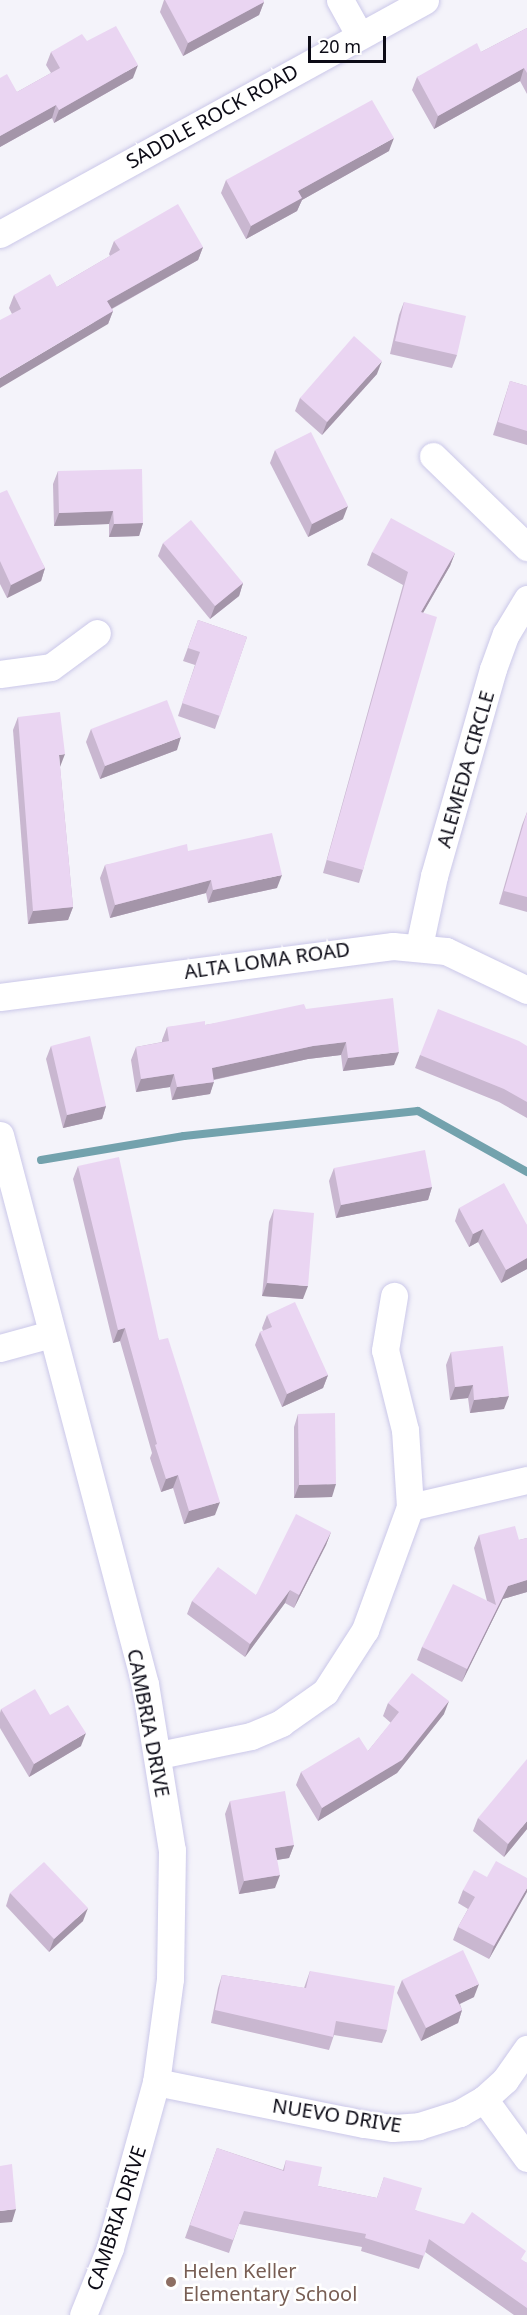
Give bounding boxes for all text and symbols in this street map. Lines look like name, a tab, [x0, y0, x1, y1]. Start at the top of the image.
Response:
scale bar	[311, 24, 389, 62]
text: 20 m	[319, 34, 361, 58]
street label: SADDLE ROCK ROAD	[122, 59, 302, 173]
street label: ALEMEDA CIRCLE	[431, 688, 499, 850]
street label: ALTA LOMA ROAD	[182, 936, 352, 984]
street label: CAMBRIA DRIVE	[123, 1647, 175, 1799]
street label: NUEVO DRIVE	[271, 2093, 403, 2137]
street label: CAMBRIA DRIVE	[81, 2143, 151, 2293]
place label: Helen Keller Elementary School	[183, 2258, 357, 2305]
marker: Helen Keller Elementary School	[164, 2275, 178, 2289]

